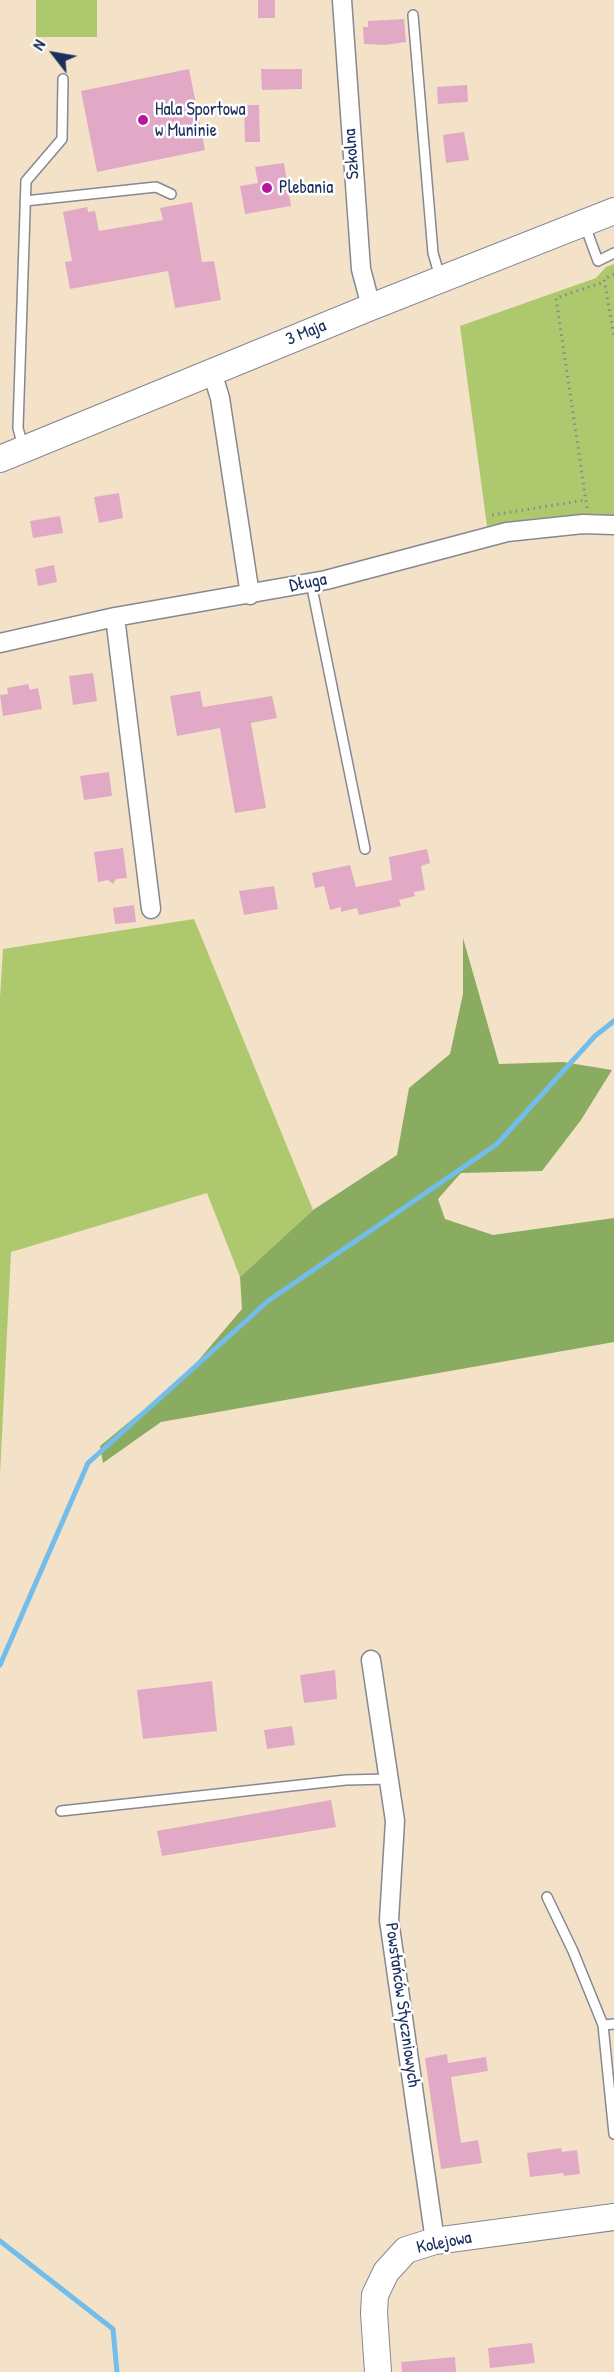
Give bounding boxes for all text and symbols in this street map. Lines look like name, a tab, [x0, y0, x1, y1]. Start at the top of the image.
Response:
north arrow	[24, 24, 84, 84]
text: N	[27, 35, 50, 54]
place label: Hala Sportowa w Muninie	[155, 99, 245, 142]
marker: Hala Sportowa w Muninie	[136, 113, 150, 127]
street label: Szkolna	[339, 128, 365, 180]
place label: Plebania	[279, 177, 333, 199]
marker: Plebania	[260, 181, 274, 195]
street label: 3 Maja	[283, 315, 329, 351]
street label: Długa	[287, 569, 329, 597]
street label: Powstańców Styczniowych	[380, 1921, 424, 2089]
street label: Kolejowa	[415, 2227, 473, 2259]

